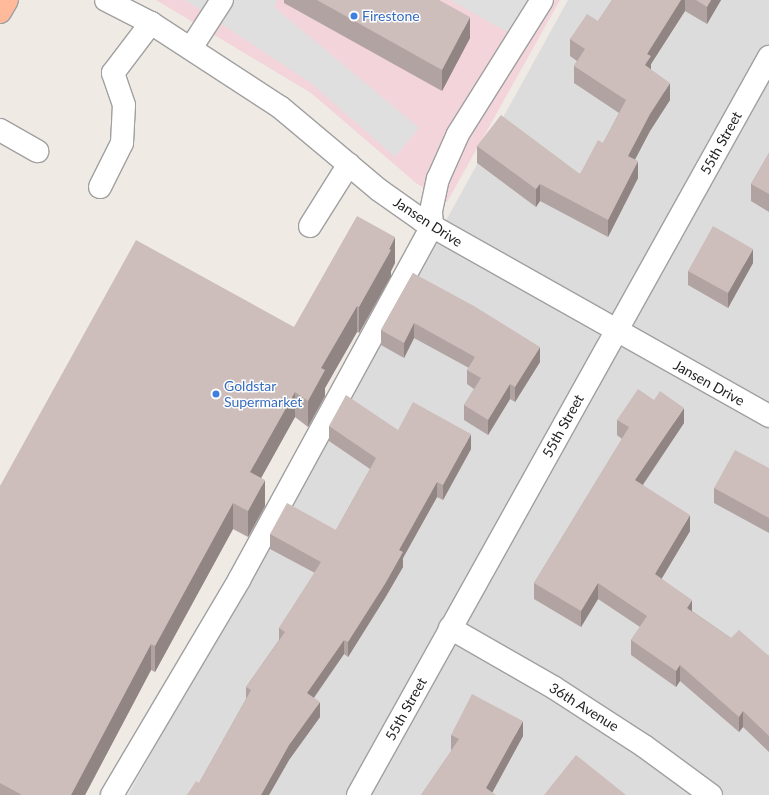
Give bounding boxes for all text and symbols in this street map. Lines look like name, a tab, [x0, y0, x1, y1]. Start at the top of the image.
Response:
place label: Firestone	[362, 8, 420, 24]
marker: Firestone	[349, 11, 359, 21]
street label: 55th Street	[697, 109, 745, 177]
street label: Jansen Drive	[390, 194, 466, 250]
street label: Jansen Drive	[671, 357, 747, 409]
place label: Goldstar Supermarket	[224, 378, 302, 410]
marker: Goldstar Supermarket	[211, 389, 221, 399]
street label: 55th Street	[539, 392, 587, 460]
street label: 55th Street	[382, 675, 430, 743]
street label: 36th Avenue	[546, 679, 622, 735]

